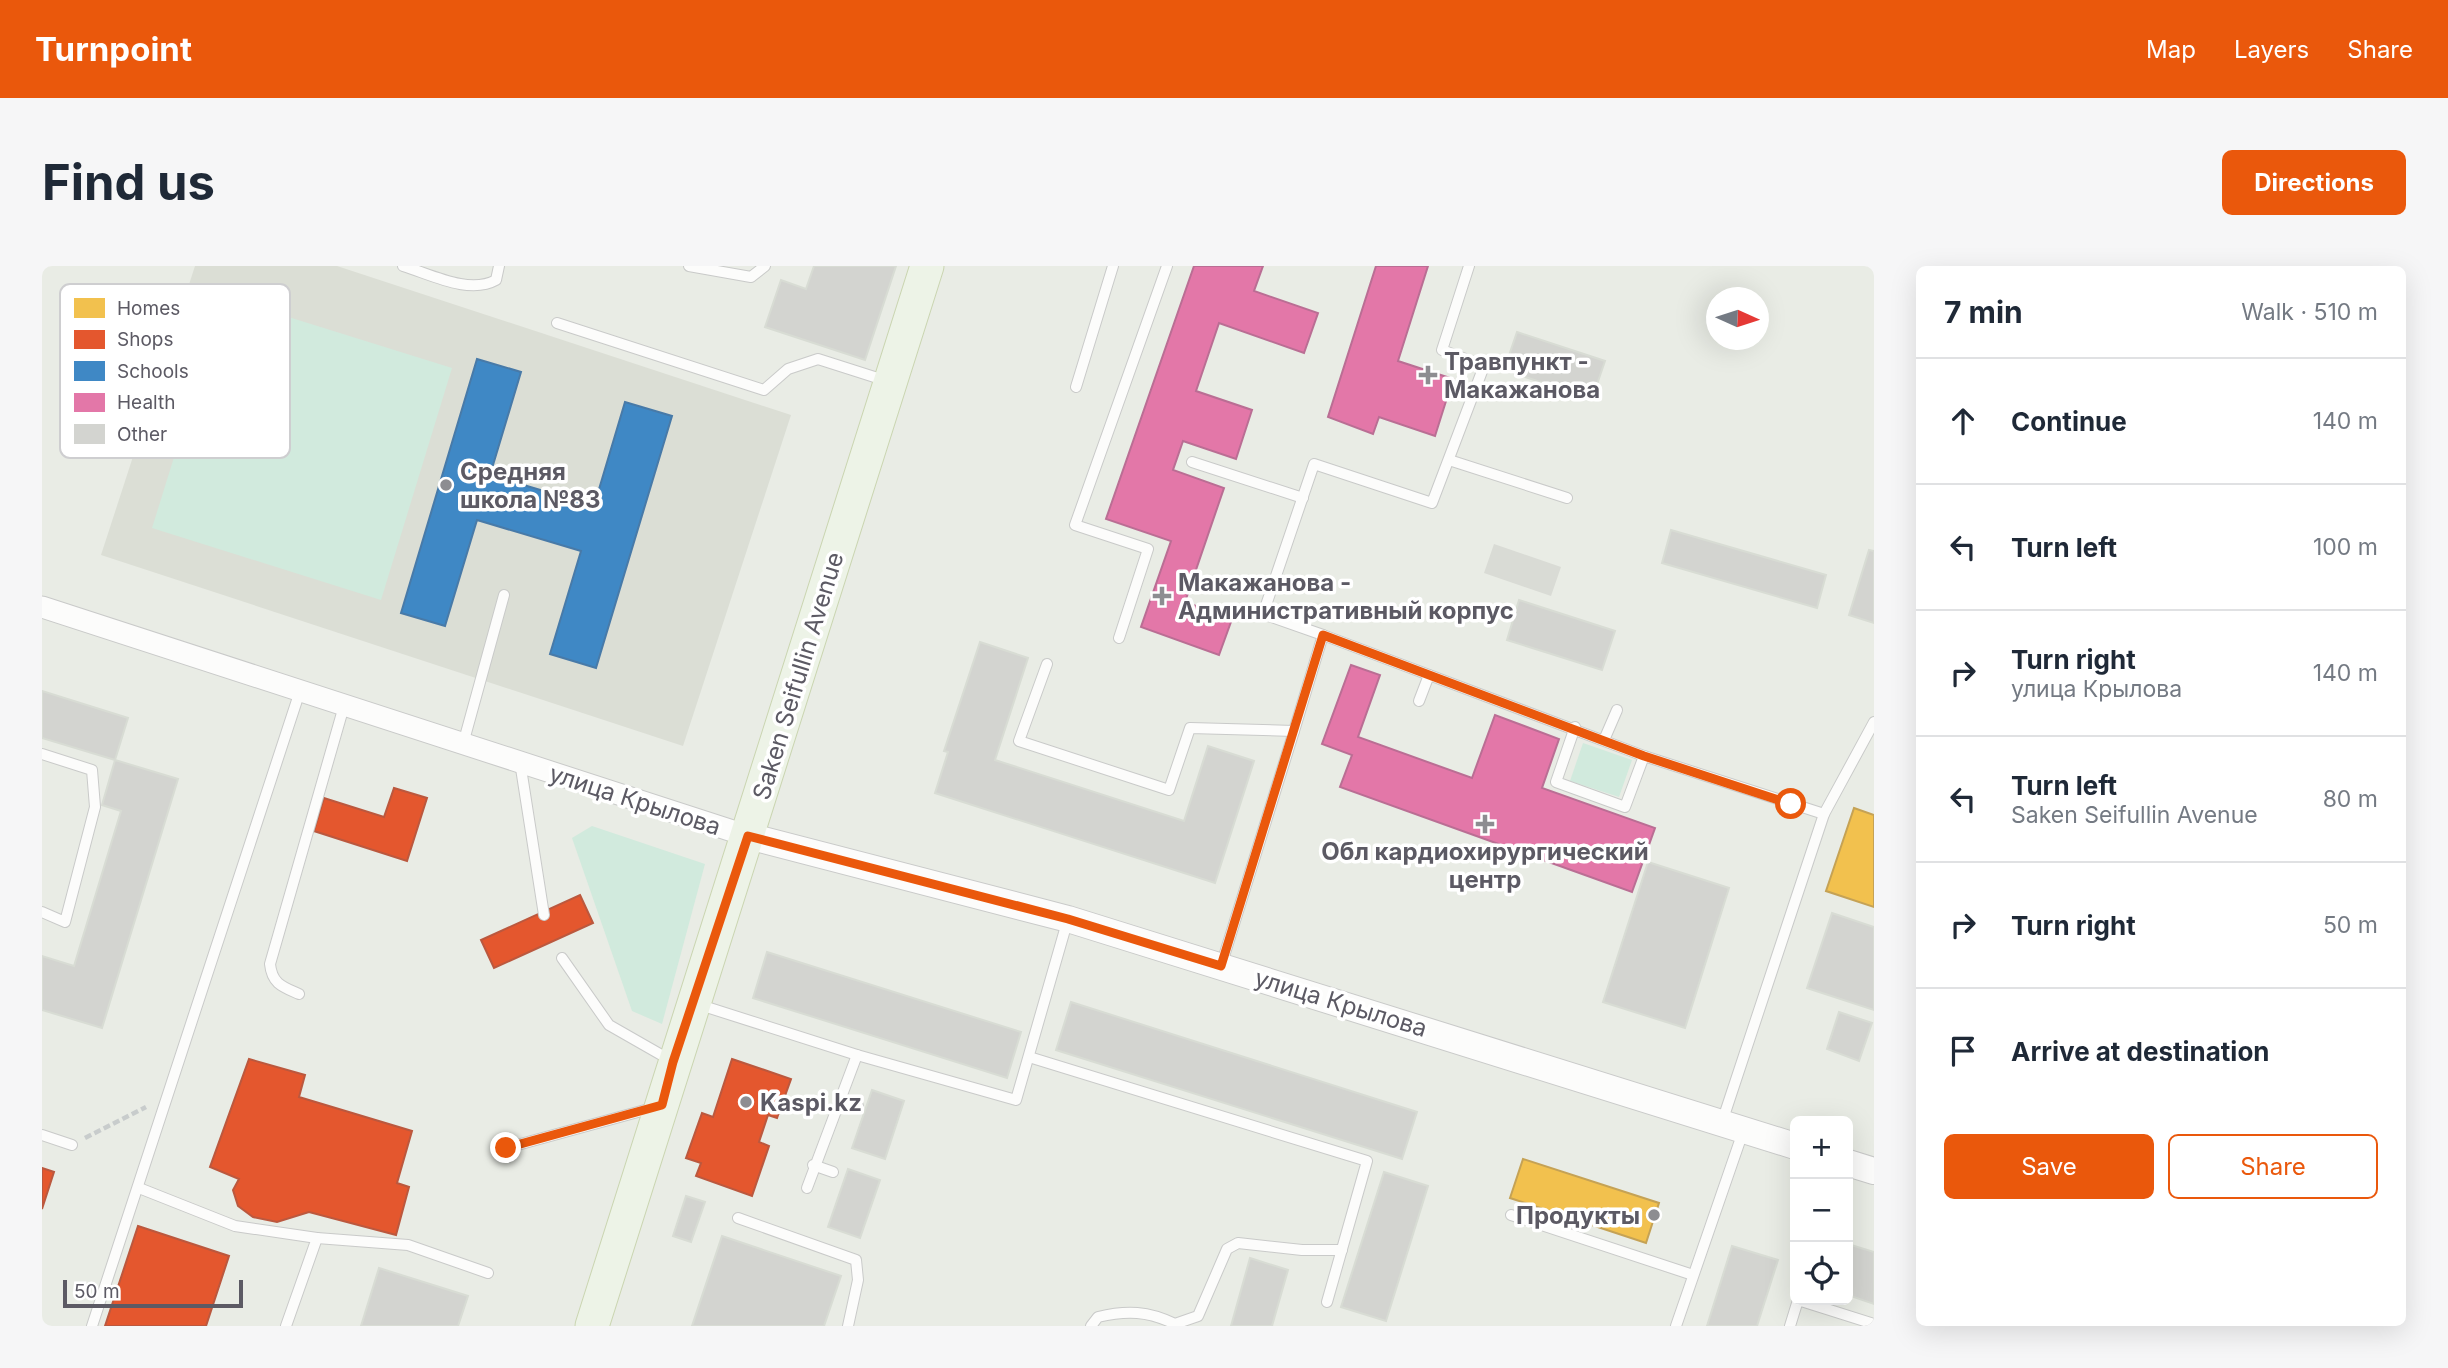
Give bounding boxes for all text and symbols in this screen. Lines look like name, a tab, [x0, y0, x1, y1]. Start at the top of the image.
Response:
text: Turnpoint	[35, 29, 192, 69]
text: Map	[2146, 35, 2196, 64]
text: Layers	[2234, 35, 2309, 64]
text: Share	[2347, 35, 2413, 64]
button: Directions	[2222, 150, 2406, 215]
text: Find us	[42, 153, 215, 212]
legend	[60, 284, 290, 458]
north arrow	[1706, 287, 1769, 350]
text: 7 min	[1944, 294, 2023, 330]
text: Homes	[117, 297, 180, 320]
text: Walk · 510 m	[2241, 298, 2378, 326]
text: Shops	[117, 328, 173, 351]
place label: Травпункт - Макажанова	[1444, 347, 1600, 404]
text: Schools	[117, 360, 189, 383]
marker: Травпункт - Макажанова	[1418, 365, 1438, 385]
text: Health	[117, 391, 175, 414]
icon: ahead	[1944, 402, 1982, 440]
text: Continue	[2011, 406, 2127, 437]
text: 140 m	[2313, 407, 2378, 435]
text: Other	[117, 423, 167, 446]
place label: Средняя школа №83	[460, 457, 600, 514]
marker: Средняя школа №83	[438, 477, 454, 493]
icon: left	[1944, 528, 1982, 566]
text: Turn left	[2011, 532, 2117, 563]
text: 100 m	[2313, 533, 2378, 561]
street label: Saken Seifullin Avenue	[747, 549, 849, 803]
place label: Макажанова - Административный корпус	[1178, 568, 1514, 625]
marker: Макажанова - Административный корпус	[1152, 586, 1172, 606]
text: Turn right	[2011, 644, 2136, 675]
icon: right	[1944, 654, 1982, 692]
text: 140 m	[2313, 659, 2378, 687]
text: улица Крылова	[2011, 675, 2182, 703]
street label: улица Крылова	[546, 759, 724, 841]
text: Turn left	[2011, 770, 2117, 801]
icon: left	[1944, 780, 1982, 818]
text: 80 m	[2323, 785, 2378, 813]
route start	[1775, 788, 1806, 819]
text: Saken Seifullin Avenue	[2011, 801, 2258, 829]
marker: Обл кардиохирургический центр	[1475, 814, 1495, 834]
place label: Обл кардиохирургический центр	[1321, 837, 1649, 894]
icon: right	[1944, 906, 1982, 944]
text: Turn right	[2011, 910, 2136, 941]
text: 50 m	[2323, 911, 2378, 939]
street label: улица Крылова	[1251, 963, 1431, 1043]
icon: arrive	[1944, 1032, 1982, 1070]
text: Arrive at destination	[2011, 1036, 2270, 1067]
place label: Kaspi.kz	[760, 1088, 862, 1117]
marker: Kaspi.kz	[738, 1094, 754, 1110]
map controls	[1790, 1116, 1853, 1305]
button: +	[1790, 1116, 1853, 1179]
route end	[490, 1132, 521, 1163]
button: Save	[1944, 1134, 2154, 1199]
button: Share	[2168, 1134, 2378, 1199]
button: −	[1790, 1179, 1853, 1242]
place label: Продукты	[1516, 1201, 1640, 1230]
marker: Продукты	[1646, 1207, 1662, 1223]
button: locate	[1790, 1242, 1853, 1305]
scale bar	[63, 1277, 243, 1309]
text: 50 m	[74, 1280, 120, 1303]

